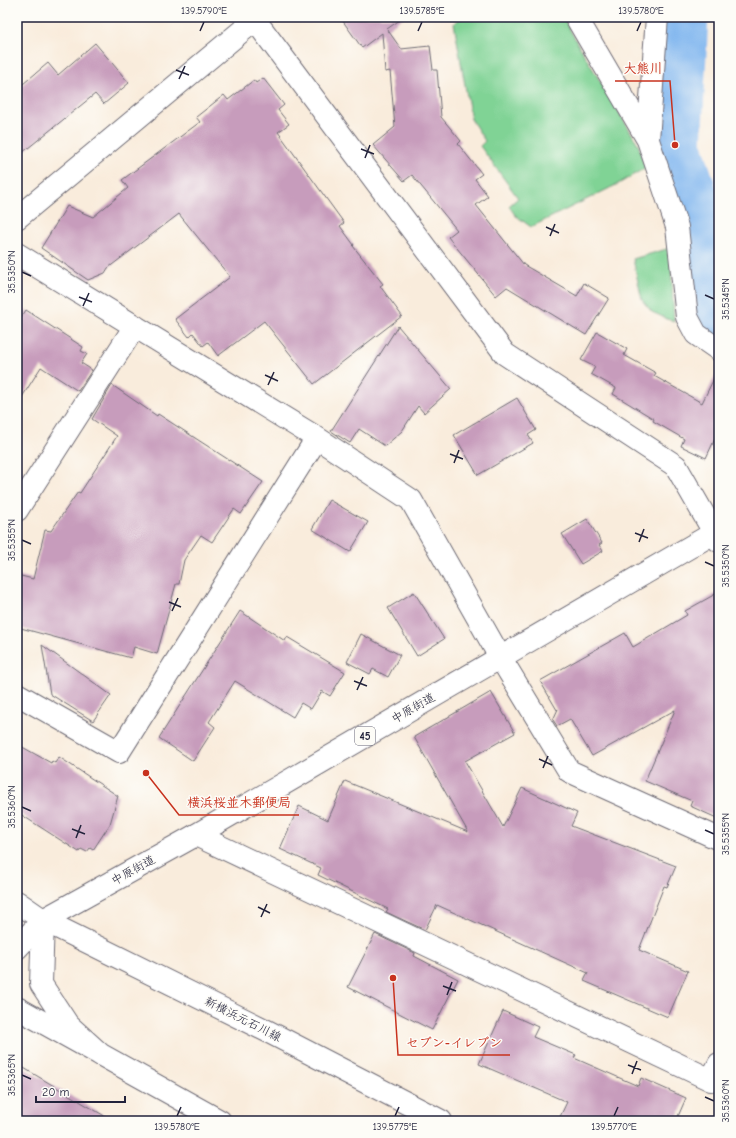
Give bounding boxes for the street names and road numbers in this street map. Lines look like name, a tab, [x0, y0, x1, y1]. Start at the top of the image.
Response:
street label: 中原街道	[389, 690, 437, 726]
road number: 45	[355, 727, 375, 745]
street label: 中原街道	[109, 852, 157, 888]
street label: 新横浜元石川線	[202, 994, 284, 1044]

